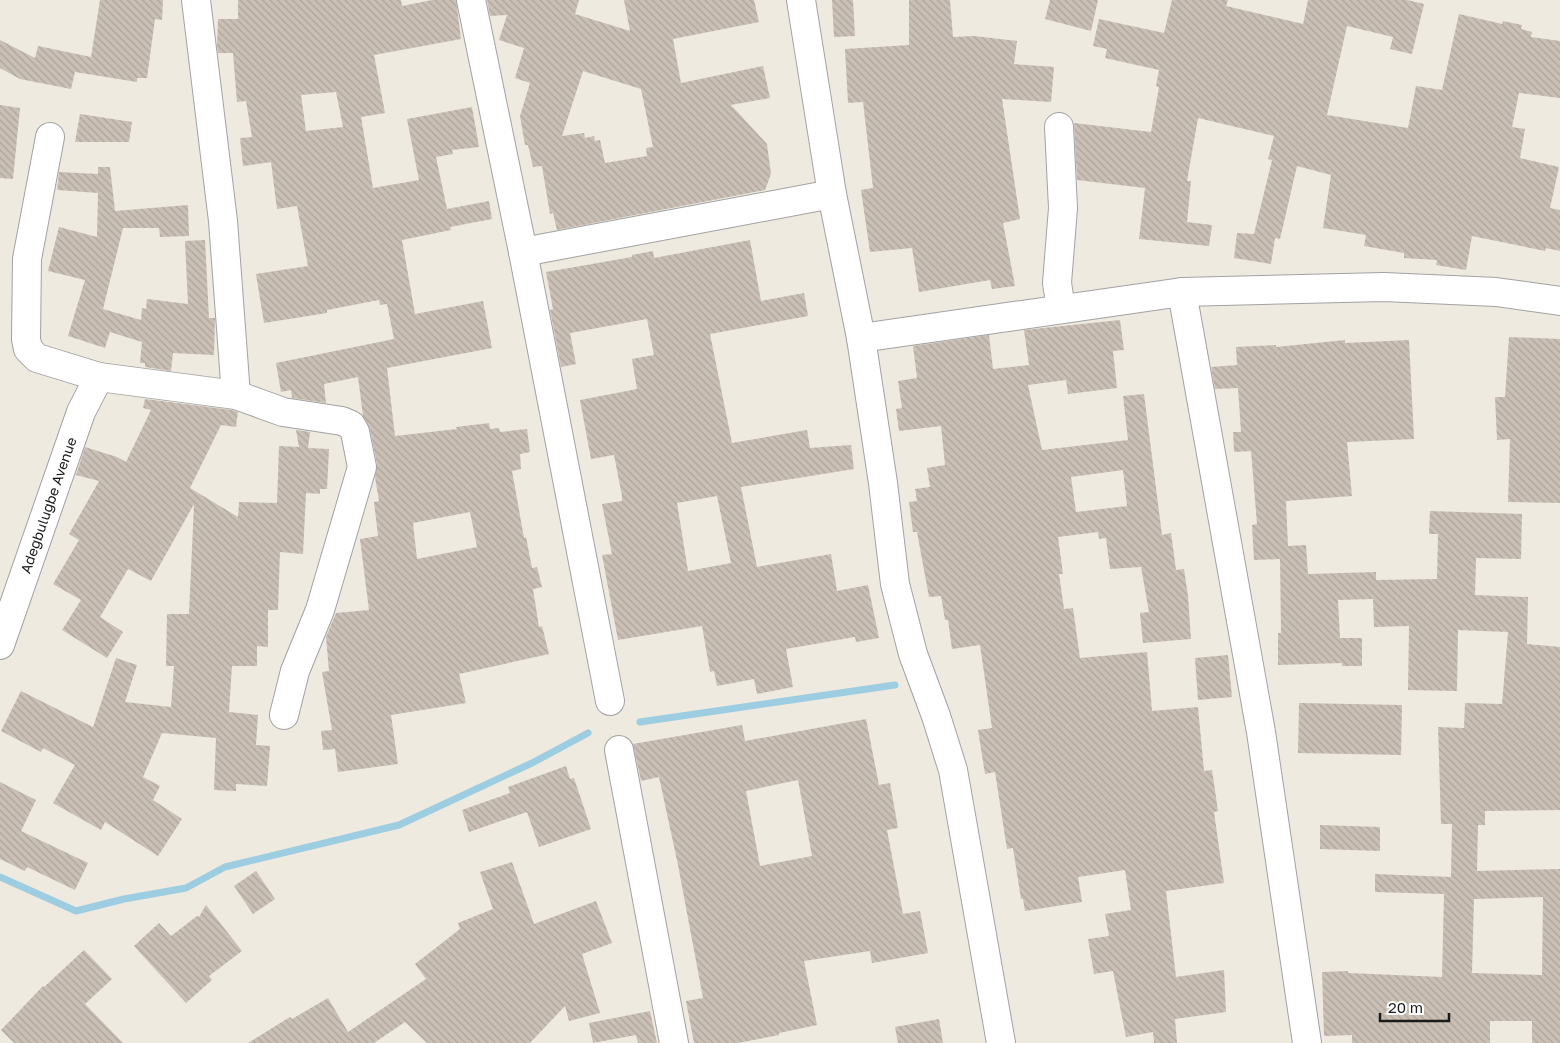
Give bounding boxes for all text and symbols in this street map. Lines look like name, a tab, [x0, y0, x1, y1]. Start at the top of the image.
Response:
street label: Adegbulugbe Avenue	[17, 435, 80, 575]
scale bar	[1380, 990, 1449, 1022]
text: 20 m	[1388, 998, 1423, 1016]

